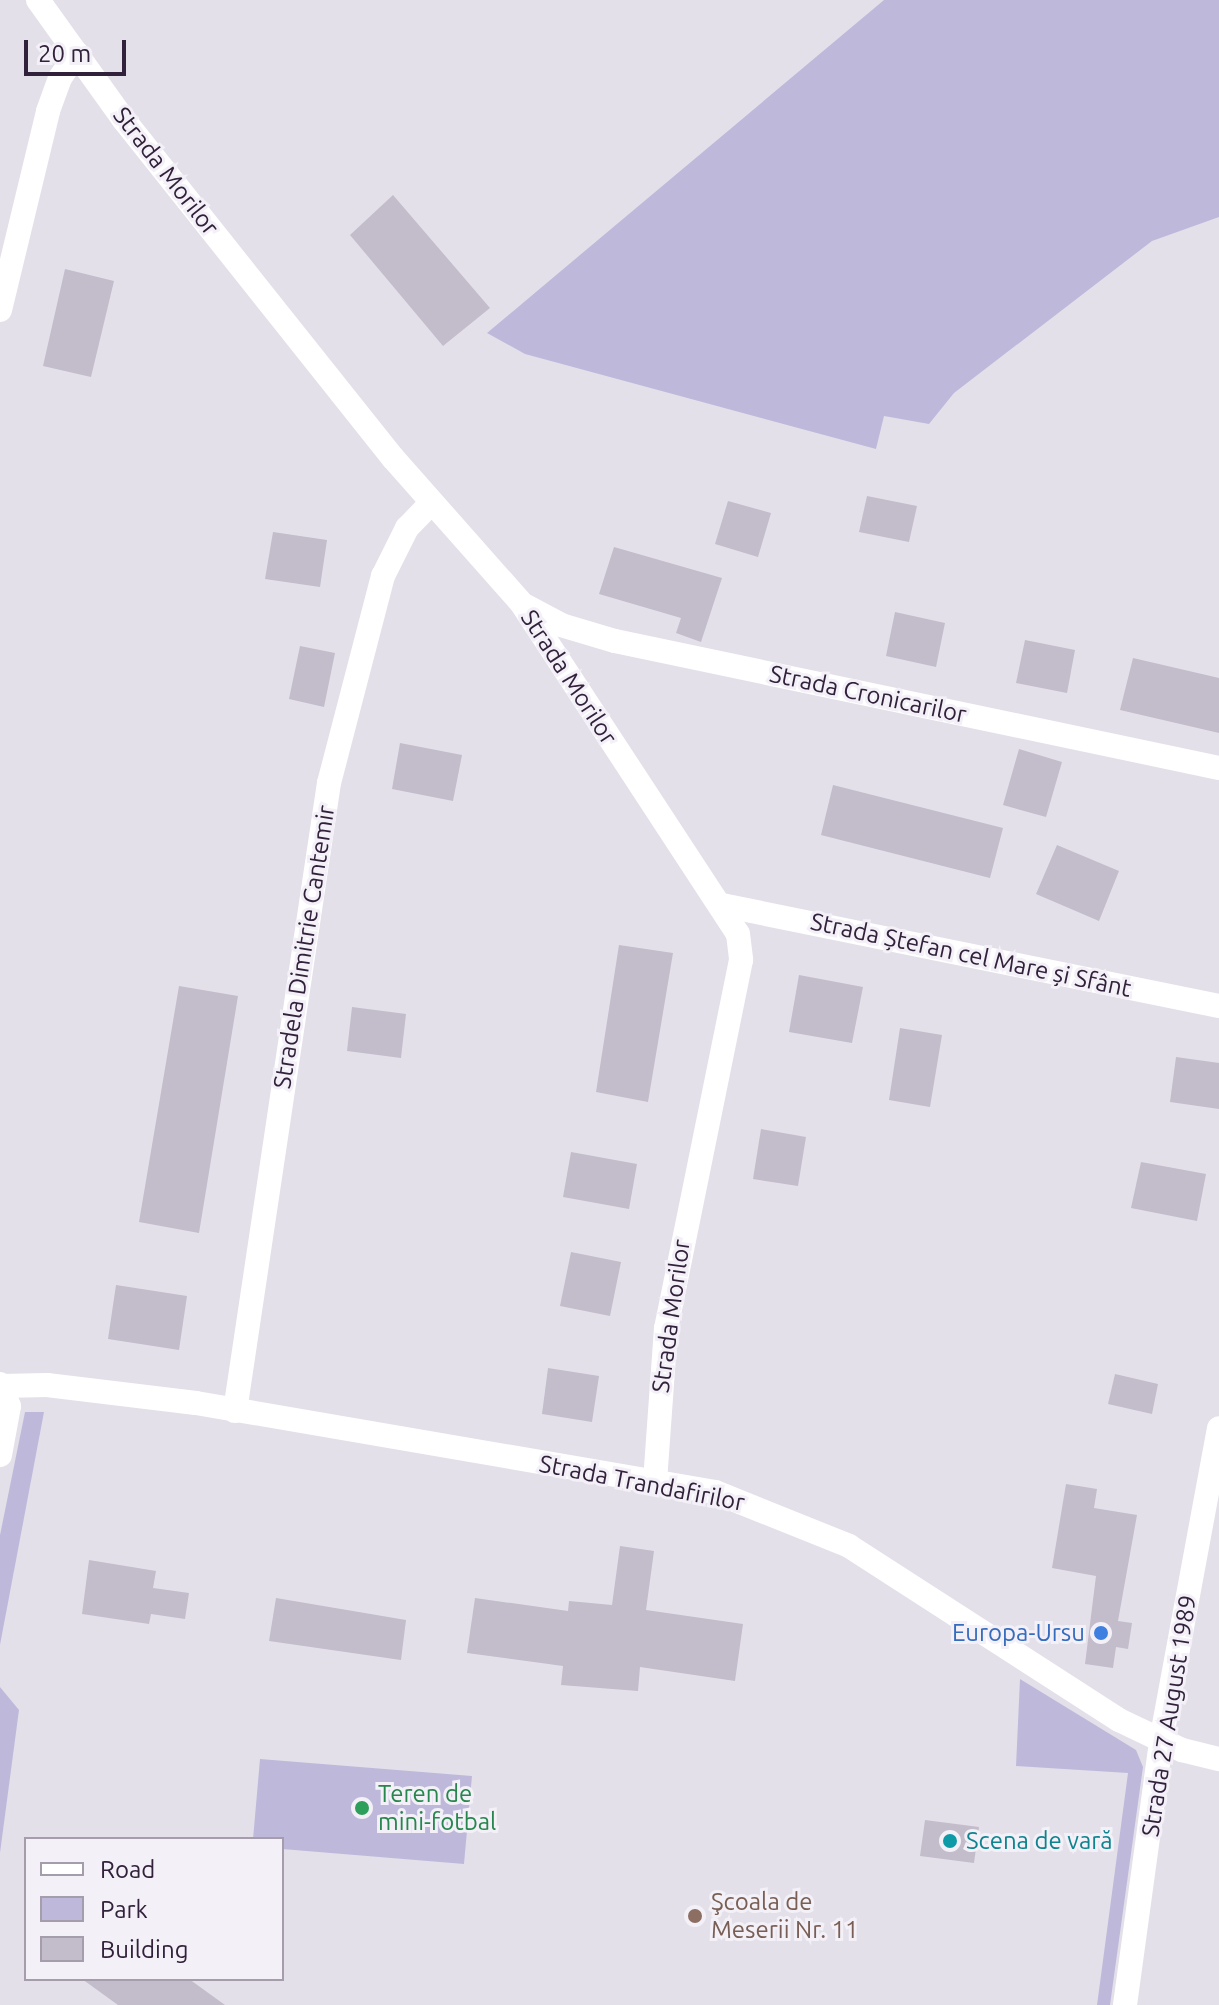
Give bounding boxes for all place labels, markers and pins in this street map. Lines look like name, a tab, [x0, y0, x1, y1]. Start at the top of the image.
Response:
place label: Europa-Ursu	[952, 1619, 1085, 1647]
marker: Europa-Ursu	[1092, 1624, 1110, 1642]
place label: Teren de mini-fotbal	[378, 1780, 496, 1836]
marker: Teren de mini-fotbal	[353, 1799, 371, 1817]
place label: Scena de vară	[966, 1827, 1113, 1855]
marker: Scena de vară	[941, 1832, 959, 1850]
place label: Şcoala de Meserii Nr. 11	[711, 1888, 859, 1944]
marker: Şcoala de Meserii Nr. 11	[686, 1907, 704, 1925]

